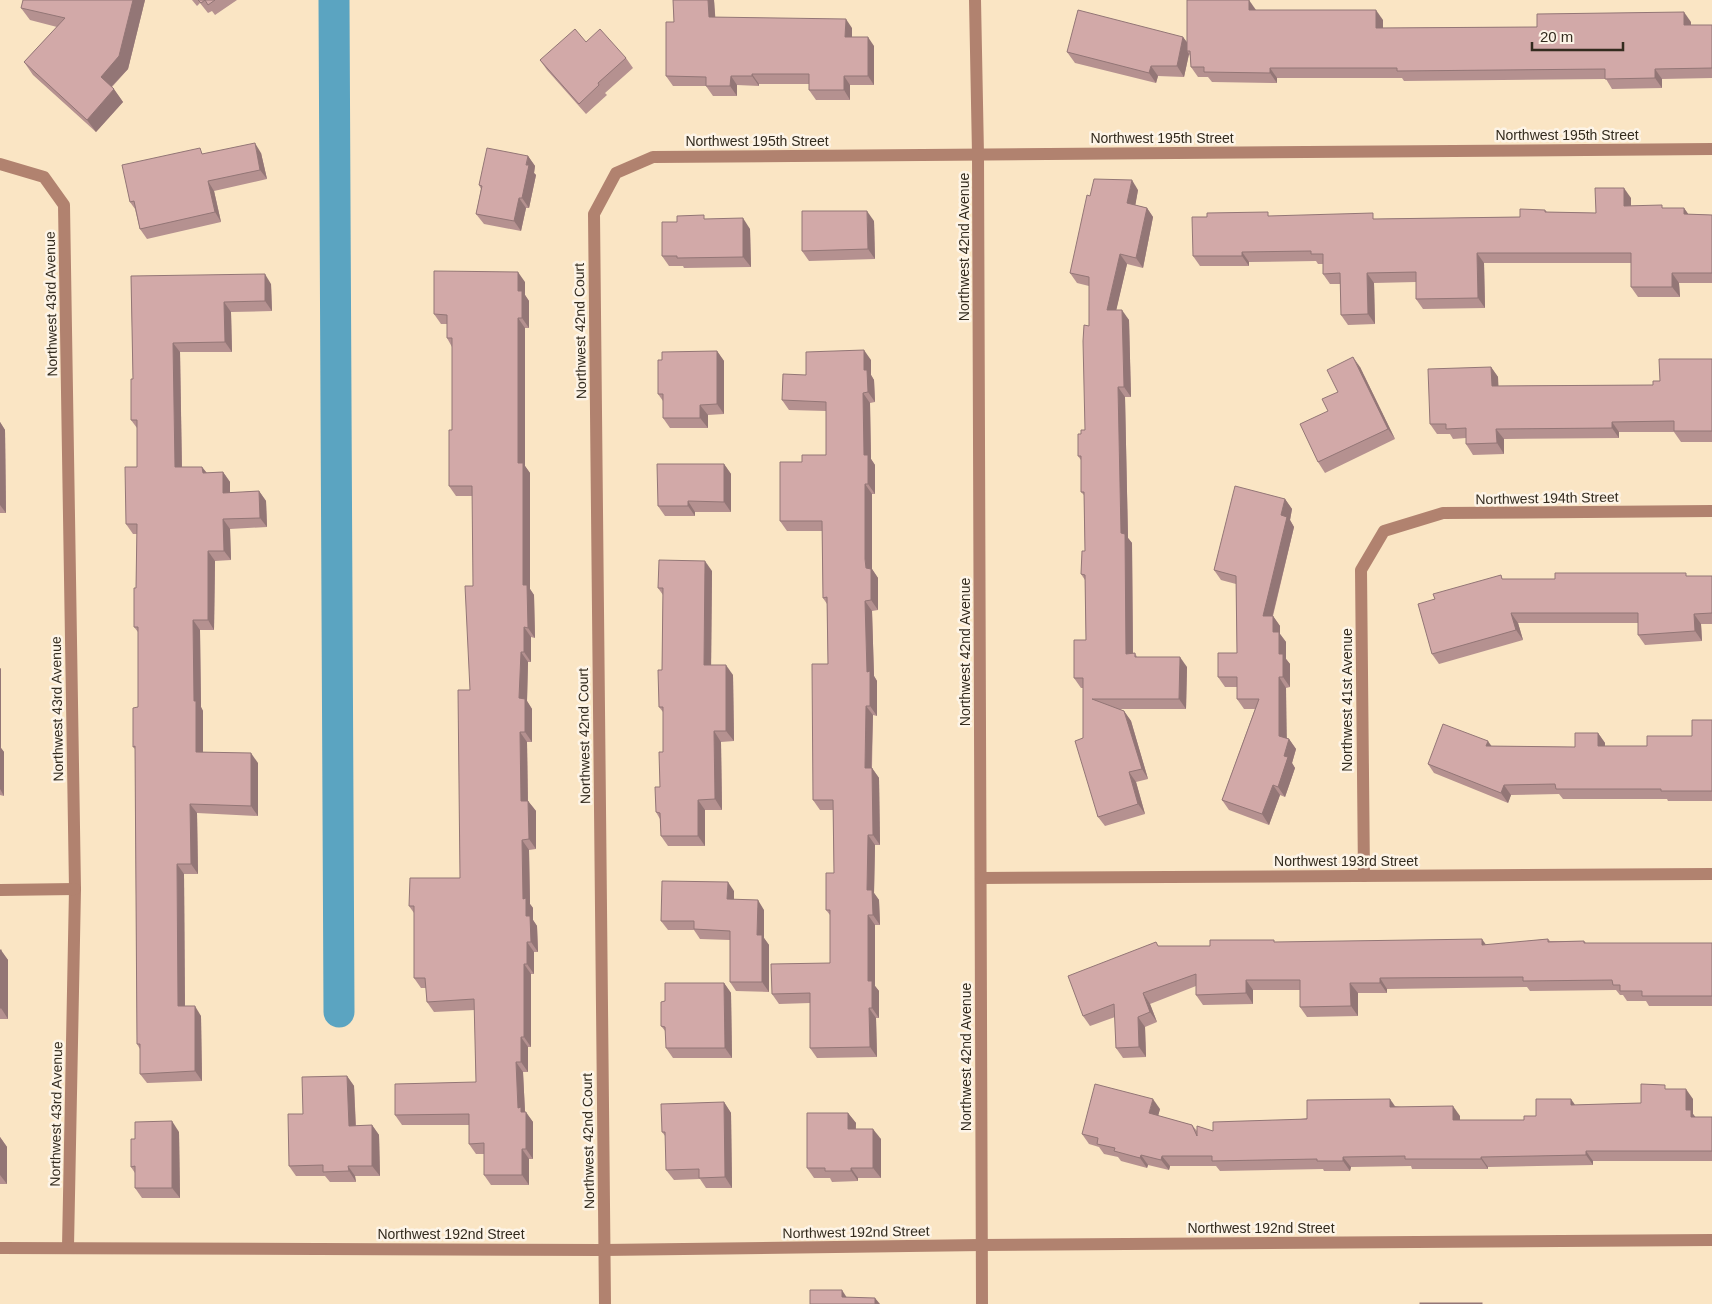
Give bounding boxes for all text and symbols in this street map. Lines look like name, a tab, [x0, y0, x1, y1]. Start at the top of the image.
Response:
scale bar	[1532, 20, 1623, 52]
text: 20 m	[1540, 28, 1573, 45]
street label: Northwest 195th Street	[1495, 127, 1639, 143]
street label: Northwest 195th Street	[1090, 130, 1234, 146]
street label: Northwest 195th Street	[685, 133, 829, 149]
street label: Northwest 42nd Avenue	[956, 173, 972, 321]
street label: Northwest 43rd Avenue	[42, 231, 60, 377]
street label: Northwest 42nd Court	[571, 263, 589, 399]
street label: Northwest 194th Street	[1475, 489, 1619, 507]
street label: Northwest 42nd Avenue	[957, 578, 973, 726]
street label: Northwest 41st Avenue	[1339, 628, 1355, 772]
street label: Northwest 43rd Avenue	[48, 636, 66, 782]
street label: Northwest 42nd Court	[575, 668, 593, 804]
street label: Northwest 193rd Street	[1274, 853, 1418, 869]
street label: Northwest 42nd Avenue	[958, 983, 974, 1131]
street label: Northwest 43rd Avenue	[47, 1041, 65, 1187]
street label: Northwest 42nd Court	[579, 1073, 597, 1209]
street label: Northwest 192nd Street	[1187, 1220, 1335, 1236]
street label: Northwest 192nd Street	[782, 1223, 930, 1241]
street label: Northwest 192nd Street	[377, 1226, 525, 1242]

